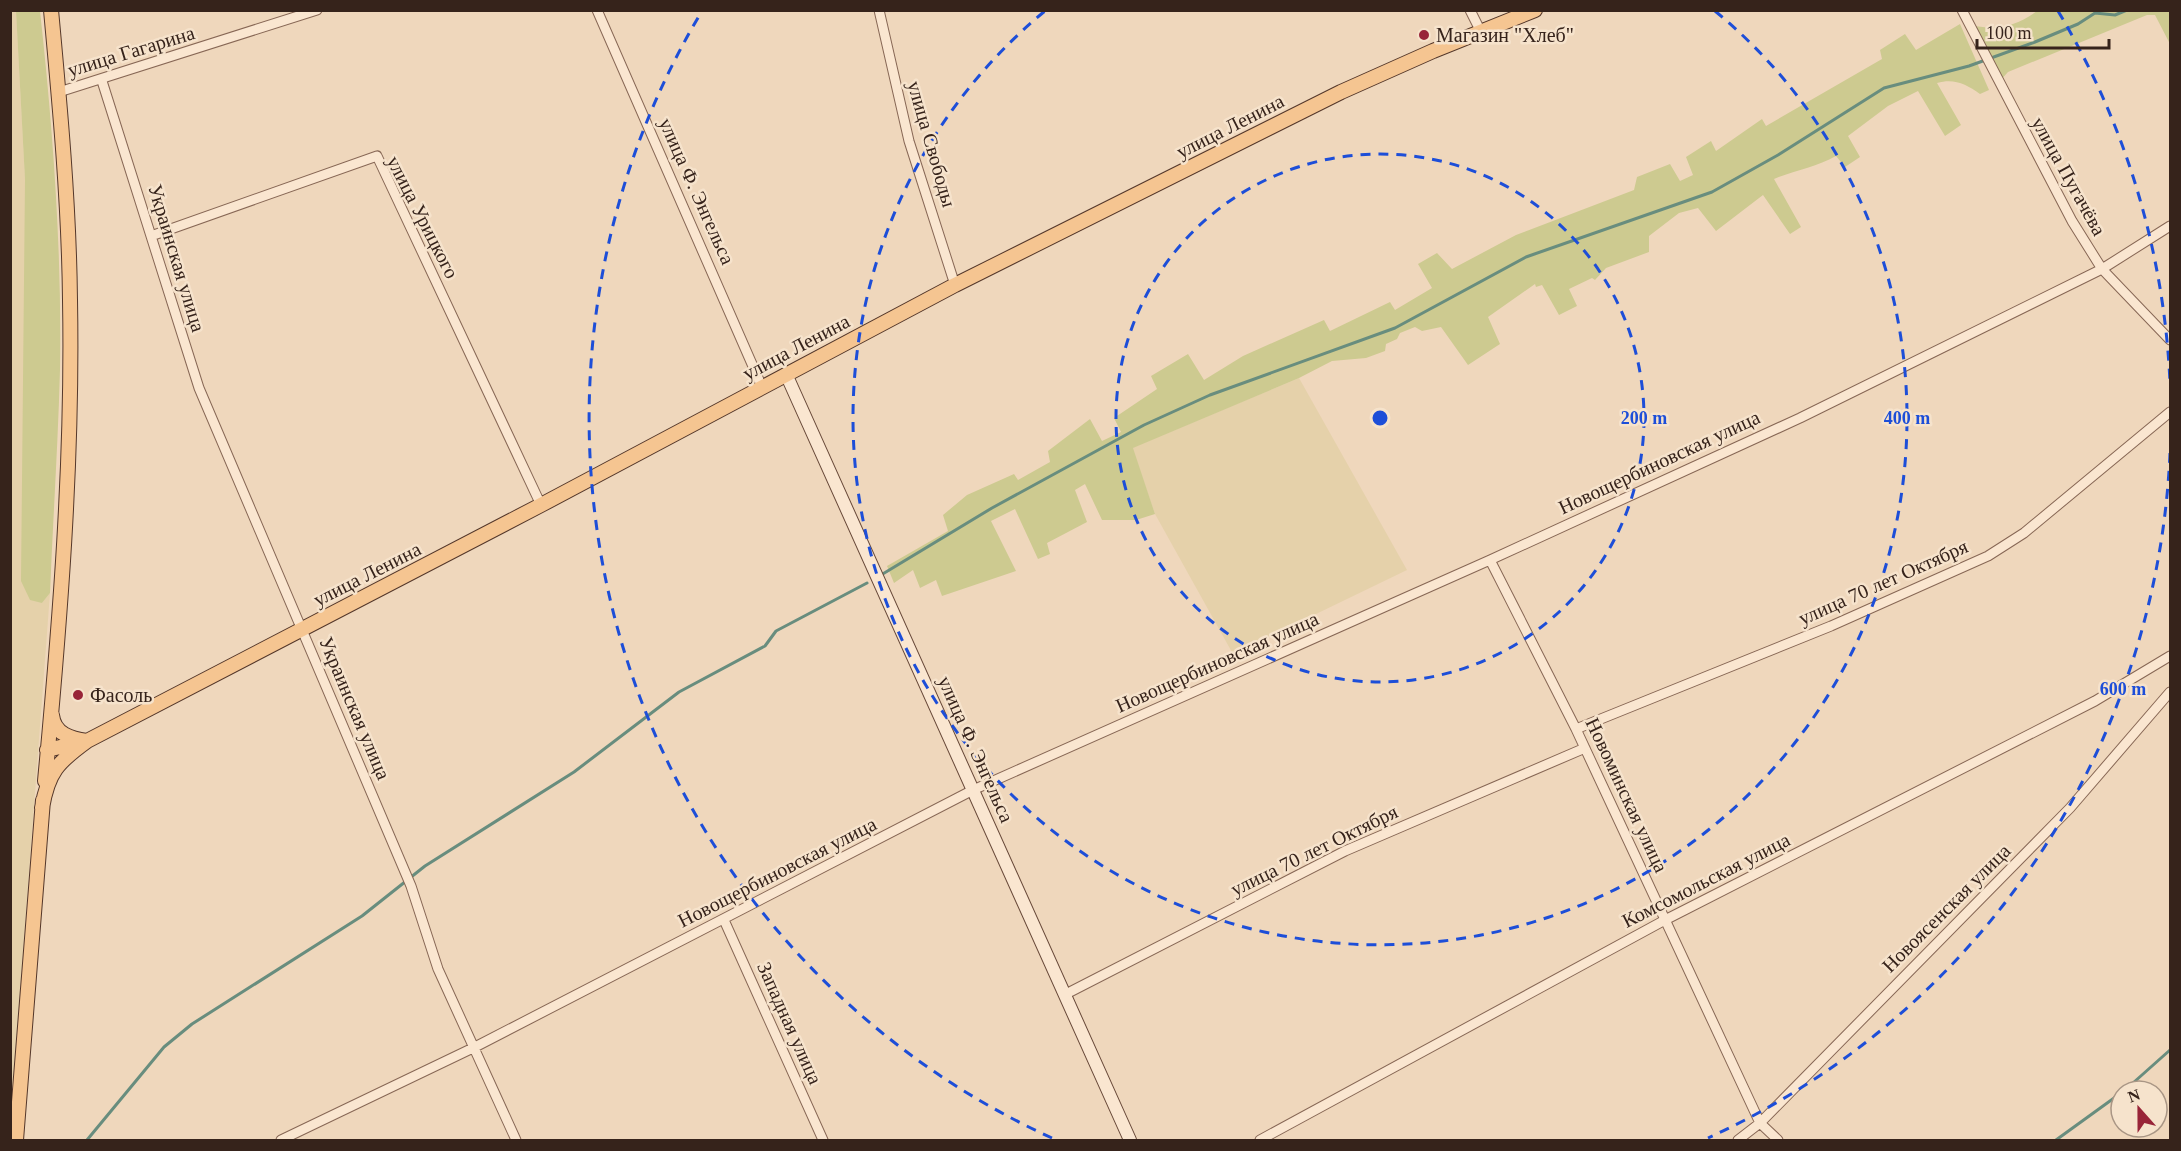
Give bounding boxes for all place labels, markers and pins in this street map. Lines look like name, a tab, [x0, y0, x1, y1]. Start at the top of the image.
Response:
place label: Магазин "Хлеб"	[1436, 24, 1574, 46]
marker: Магазин "Хлеб"	[1417, 28, 1431, 42]
centre of rings	[1370, 408, 1390, 428]
place label: Фасоль	[90, 684, 152, 706]
marker: Фасоль	[71, 688, 85, 702]

